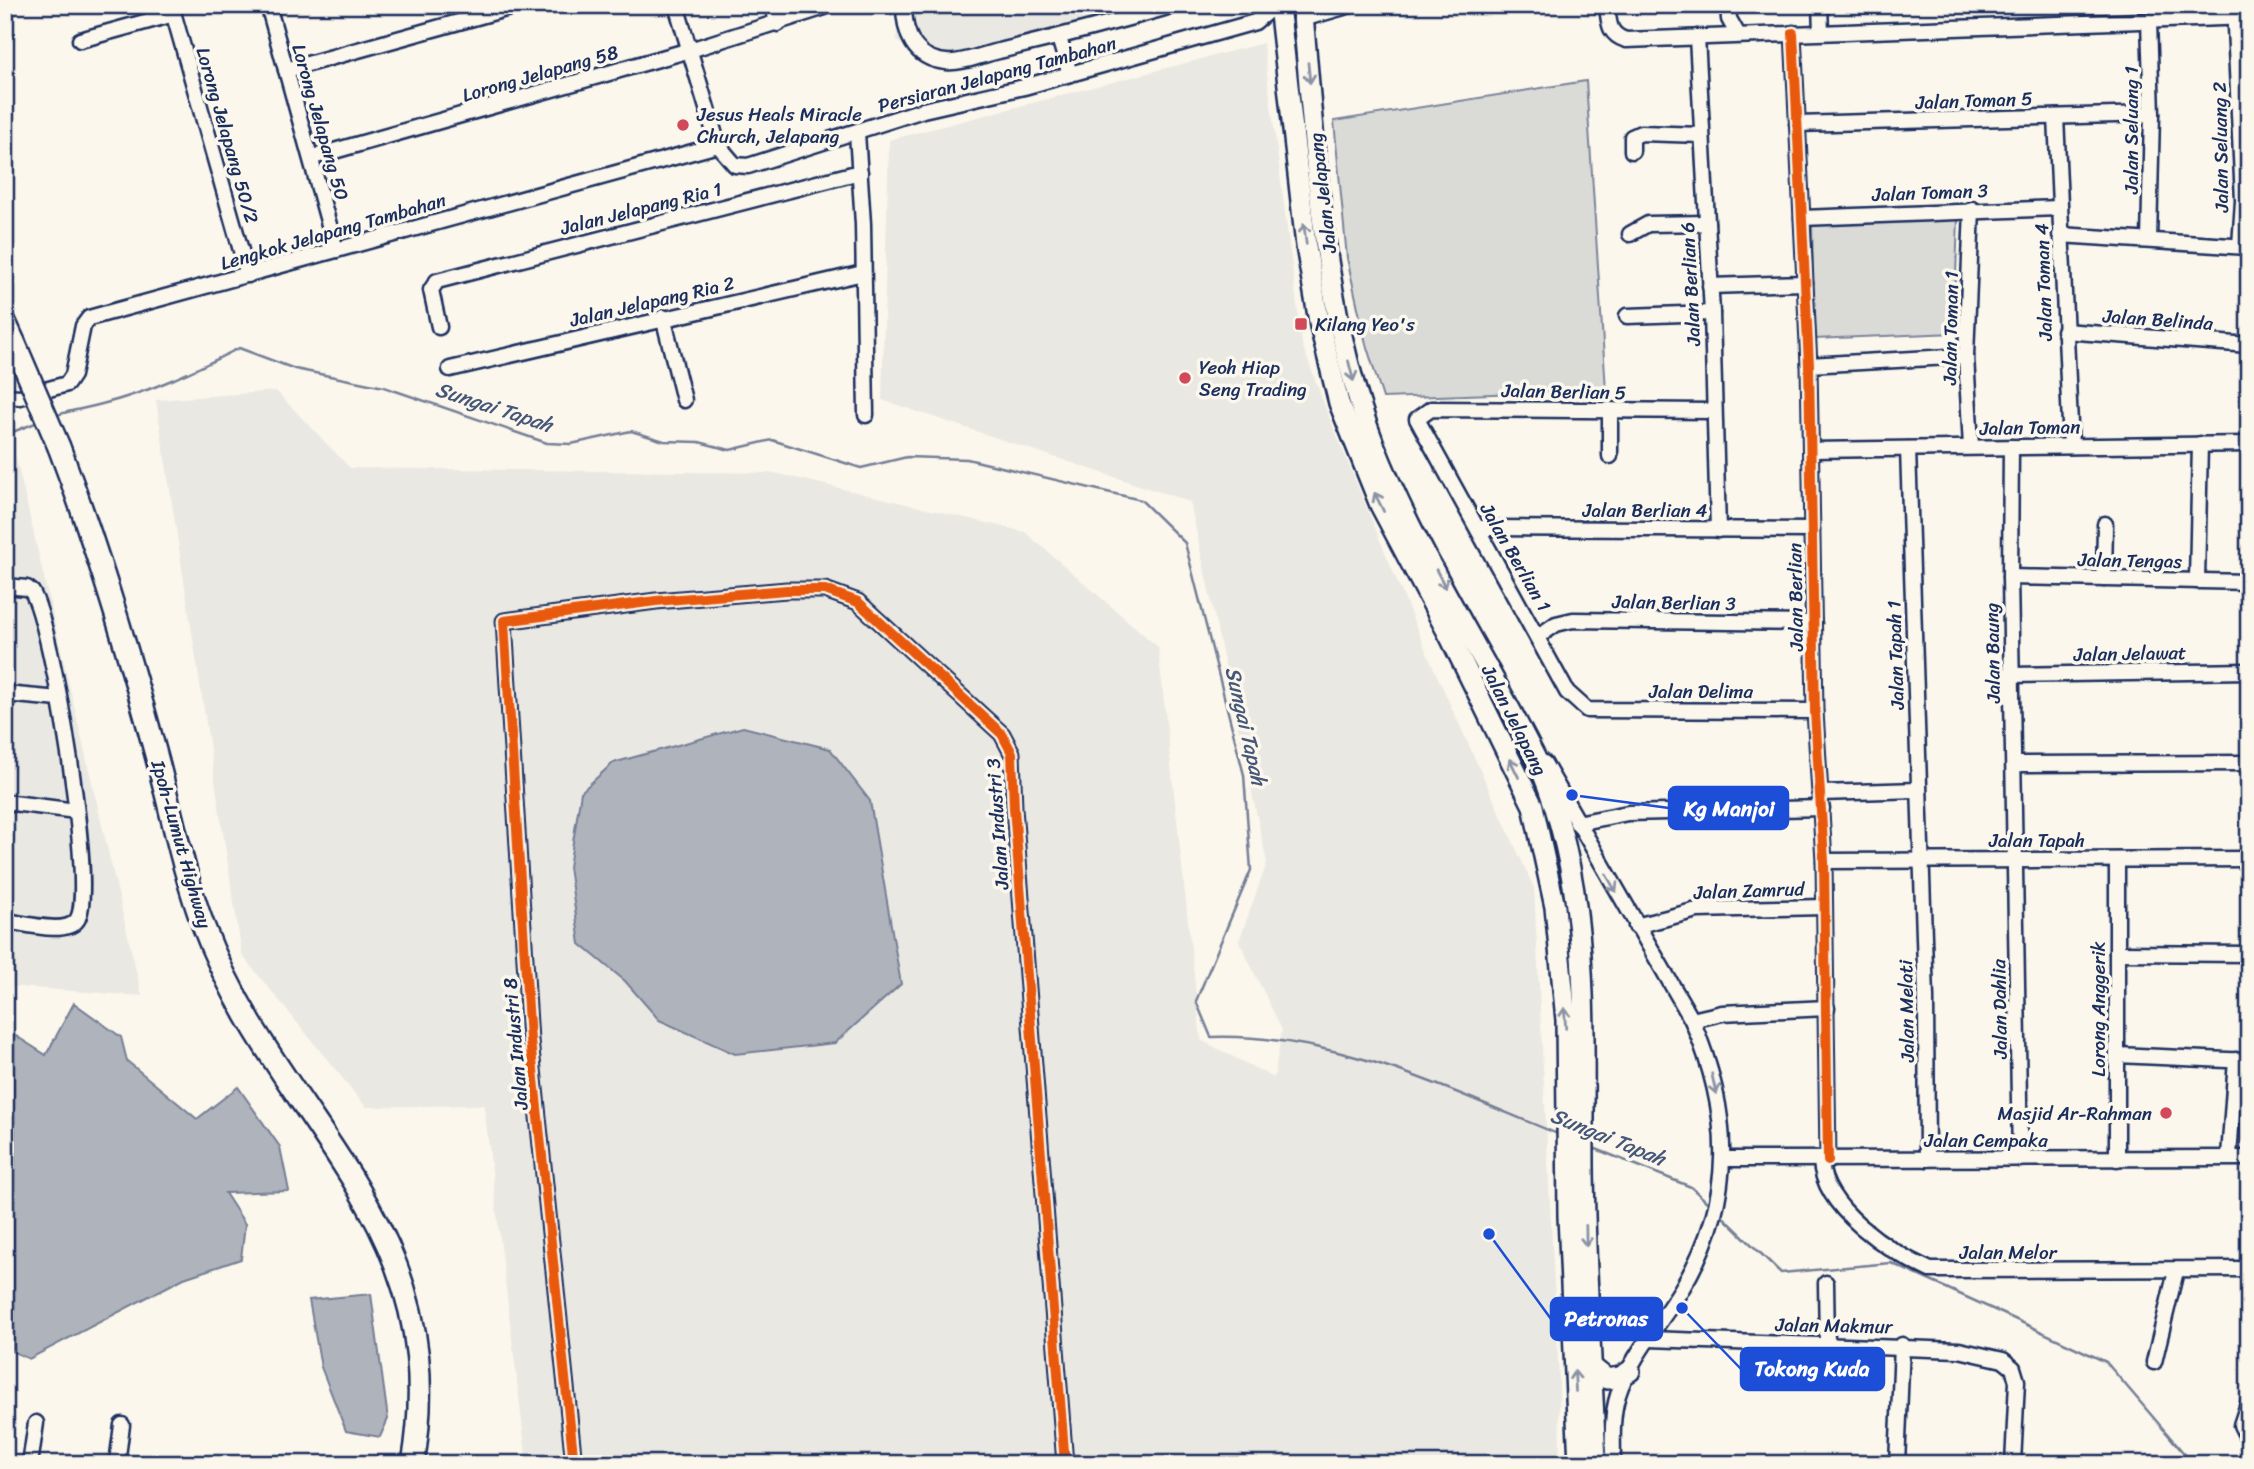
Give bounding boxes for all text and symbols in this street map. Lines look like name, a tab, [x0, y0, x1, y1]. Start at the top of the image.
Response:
street label: Persiaran Jelapang Tambahan	[874, 27, 1120, 122]
street label: Lorong Jelapang 58	[458, 35, 623, 112]
street label: Lorong Jelapang 50	[282, 40, 359, 204]
street label: Lorong Jelapang 50/2	[187, 43, 268, 227]
one-way arrow	[1303, 61, 1316, 84]
street label: Jalan Seluang 1	[2115, 66, 2148, 195]
street label: Jalan Seluang 2	[2203, 81, 2238, 214]
street label: Jalan Toman 5	[1914, 82, 2034, 119]
place label: Jesus Heals Miracle Church, Jelapang	[696, 98, 862, 153]
marker: Jesus Heals Miracle Church, Jelapang	[675, 117, 691, 133]
street label: Jalan Jelapang	[1299, 131, 1346, 256]
street label: Jalan Jelapang Ria 1	[556, 172, 725, 245]
street label: Jalan Toman 3	[1870, 174, 1989, 211]
street label: Lengkok Jelapang Tambahan	[216, 183, 450, 279]
street label: Jalan Berlian 6	[1671, 221, 1710, 348]
one-way arrow	[1298, 223, 1311, 246]
street label: Jalan Toman 4	[2025, 223, 2062, 342]
street label: Jalan Jelapang Ria 2	[565, 266, 738, 337]
street label: Jalan Toman 1	[1933, 271, 1968, 386]
street label: Jalan Belinda	[2101, 299, 2215, 340]
place label: Kilang Yeo's	[1315, 308, 1415, 341]
marker: Kilang Yeo's	[1293, 316, 1309, 332]
place label: Yeoh Hiap Seng Trading	[1199, 351, 1307, 406]
one-way arrow	[1345, 359, 1358, 382]
water label: Sungai Tapah	[431, 370, 559, 444]
marker: Yeoh Hiap Seng Trading	[1177, 370, 1193, 386]
street label: Jalan Berlian 5	[1500, 374, 1627, 409]
street label: Jalan Toman	[1978, 410, 2081, 445]
one-way arrow	[1372, 492, 1386, 513]
street label: Jalan Berlian 4	[1582, 494, 1708, 527]
street label: Jalan Berlian 1	[1470, 496, 1560, 618]
street label: Jalan Berlian	[1778, 543, 1813, 652]
street label: Jalan Tengas	[2077, 543, 2183, 578]
one-way arrow	[1435, 568, 1448, 589]
street label: Jalan Berlian 3	[1611, 585, 1737, 620]
street label: Jalan Tapah 1	[1877, 600, 1914, 711]
street label: Jalan Baung	[1975, 602, 2010, 704]
street label: Jalan Jelawat	[2072, 636, 2187, 671]
street label: Jalan Jelapang	[1472, 658, 1557, 782]
water label: Sungai Tapah	[1214, 663, 1279, 791]
street label: Jalan Delima	[1648, 675, 1753, 708]
street label: Ipoh-Lumut Highway	[141, 755, 221, 932]
street label: Jalan Industri 3	[976, 757, 1019, 892]
one-way arrow	[1507, 758, 1521, 779]
callout: Kg Manjoi	[1669, 787, 1788, 829]
text: Kg Manjoi	[1682, 790, 1776, 828]
street label: Jalan Tapah	[1988, 824, 2085, 857]
one-way arrow	[1604, 872, 1618, 892]
street label: Jalan Zamrud	[1692, 872, 1806, 909]
street label: Lorong Anggerik	[2082, 941, 2115, 1077]
street label: Jalan Dahlia	[1982, 958, 2017, 1060]
street label: Jalan Melati	[1889, 959, 1924, 1064]
street label: Jalan Industri 8	[493, 976, 538, 1112]
one-way arrow	[1558, 1008, 1571, 1030]
one-way arrow	[1708, 1072, 1722, 1095]
water label: Sungai Tapah	[1545, 1097, 1673, 1178]
place label: Masjid Ar-Rahman	[1997, 1097, 2152, 1130]
marker: Masjid Ar-Rahman	[2158, 1105, 2174, 1121]
street label: Jalan Cempaka	[1923, 1124, 2048, 1157]
one-way arrow	[1579, 1225, 1592, 1248]
street label: Jalan Melor	[1959, 1236, 2058, 1269]
callout: Petronas	[1551, 1298, 1662, 1340]
text: Petronas	[1564, 1300, 1649, 1338]
street label: Jalan Makmur	[1774, 1308, 1894, 1343]
callout: Tokong Kuda	[1741, 1348, 1884, 1390]
text: Tokong Kuda	[1754, 1350, 1870, 1388]
one-way arrow	[1568, 1370, 1581, 1393]

